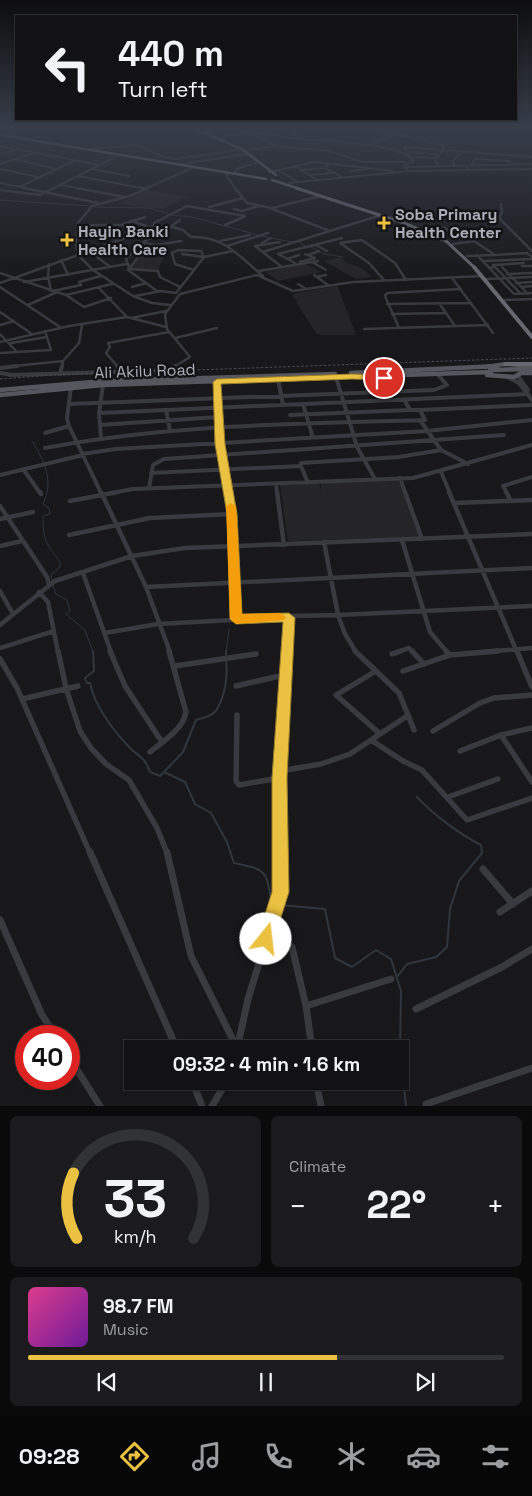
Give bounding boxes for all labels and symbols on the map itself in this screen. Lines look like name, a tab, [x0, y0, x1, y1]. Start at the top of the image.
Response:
place label: Soba Primary Health Center	[395, 204, 501, 243]
marker: Soba Primary Health Center	[377, 216, 391, 230]
place label: Hayin Banki Health Care	[78, 221, 169, 260]
marker: Hayin Banki Health Care	[60, 233, 74, 247]
pin	[363, 357, 405, 399]
street label: Ali Akilu Road	[94, 359, 196, 383]
position arrow	[239, 912, 291, 964]
speed limit sign: 40	[15, 1025, 80, 1090]

